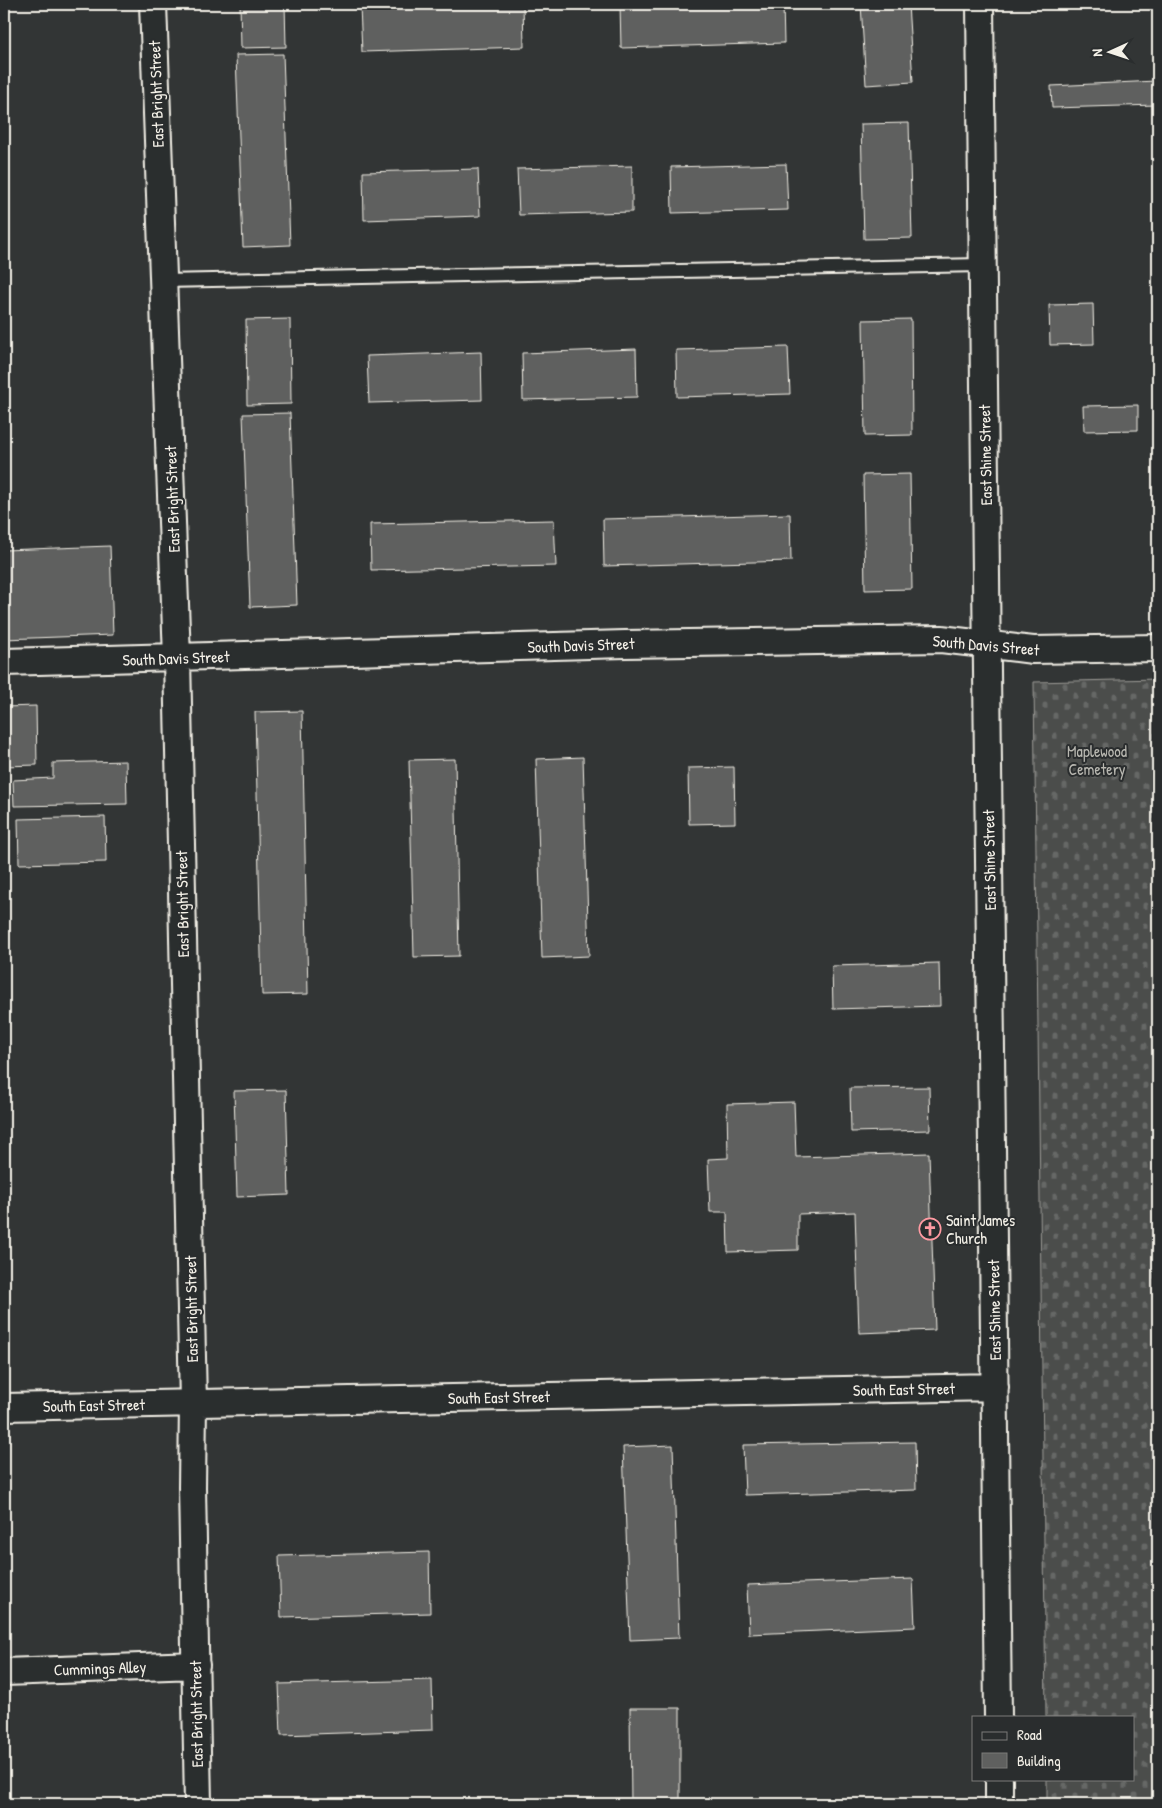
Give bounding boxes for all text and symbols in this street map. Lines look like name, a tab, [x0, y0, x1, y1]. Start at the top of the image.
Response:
north arrow	[1084, 28, 1134, 78]
street label: East Bright Street	[143, 40, 169, 148]
text: N	[1087, 48, 1106, 57]
street label: East Shine Street	[973, 404, 997, 506]
street label: East Bright Street	[159, 445, 185, 553]
street label: South Davis Street	[932, 629, 1041, 661]
street label: South Davis Street	[527, 632, 635, 658]
street label: South Davis Street	[122, 645, 230, 671]
park label: Maplewood Cemetery	[1067, 740, 1127, 780]
street label: East Shine Street	[977, 809, 1001, 911]
street label: East Bright Street	[170, 850, 194, 958]
place label: Saint James Church	[946, 1209, 1015, 1249]
church icon: Saint James Church	[918, 1217, 942, 1241]
street label: East Bright Street	[179, 1255, 203, 1363]
street label: East Shine Street	[982, 1259, 1006, 1361]
street label: South East Street	[853, 1377, 956, 1401]
street label: South East Street	[448, 1385, 551, 1409]
street label: South East Street	[43, 1393, 146, 1417]
street label: Cummings Alley	[53, 1655, 147, 1681]
street label: East Bright Street	[184, 1660, 208, 1768]
legend	[972, 1716, 1134, 1780]
text: Road	[1017, 1724, 1042, 1745]
text: Building	[1017, 1750, 1061, 1771]

